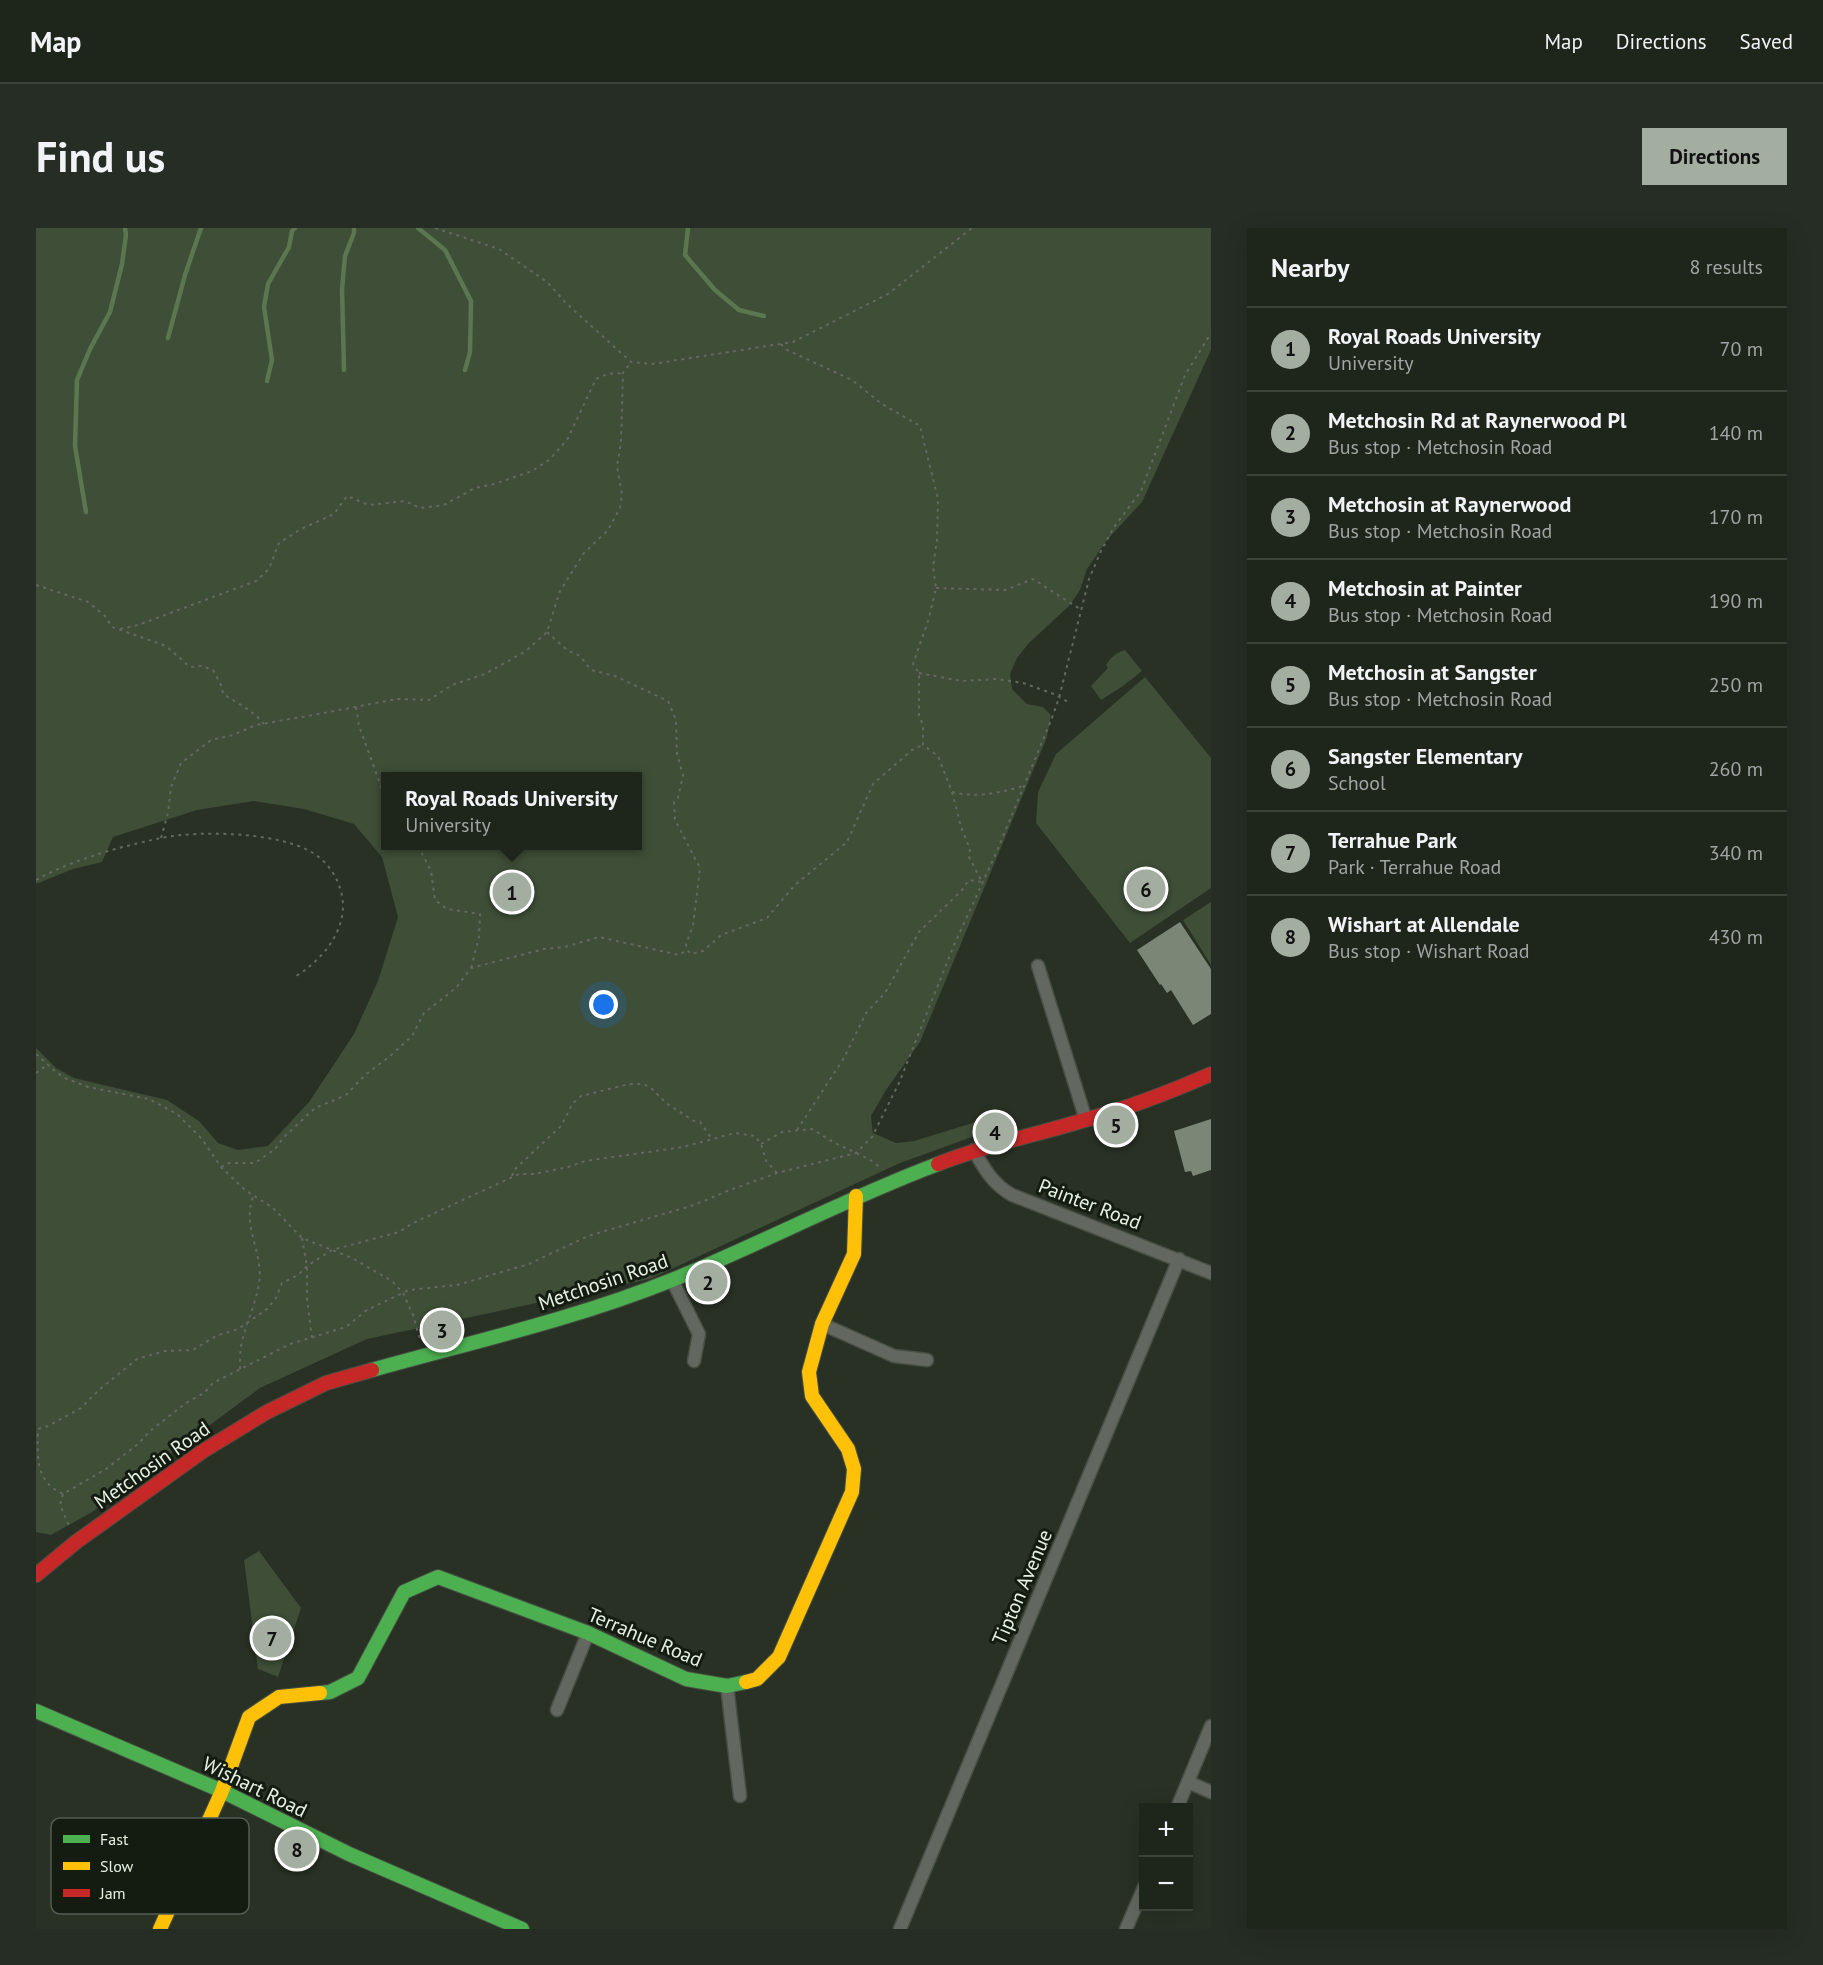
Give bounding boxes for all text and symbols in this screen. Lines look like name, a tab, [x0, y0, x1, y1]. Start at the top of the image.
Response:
text: Map	[30, 23, 81, 60]
text: Map	[1544, 28, 1583, 55]
text: Directions	[1616, 28, 1707, 55]
text: Saved	[1740, 28, 1793, 55]
button: Directions	[1642, 128, 1787, 185]
text: Find us	[36, 129, 165, 184]
text: Nearby	[1271, 251, 1349, 284]
text: 8 results	[1690, 254, 1763, 280]
text: Royal Roads University	[1328, 322, 1541, 350]
text: 1	[1285, 336, 1296, 362]
text: 70 m	[1720, 336, 1763, 362]
text: University	[1328, 350, 1414, 376]
text: Metchosin Rd at Raynerwood Pl	[1328, 406, 1627, 434]
text: 2	[1285, 420, 1296, 446]
text: 140 m	[1709, 420, 1763, 446]
text: Bus stop · Metchosin Road	[1328, 434, 1552, 460]
text: Metchosin at Raynerwood	[1328, 490, 1571, 518]
text: 3	[1285, 504, 1296, 530]
text: 170 m	[1709, 504, 1763, 530]
text: Bus stop · Metchosin Road	[1328, 518, 1552, 544]
text: Metchosin at Painter	[1328, 574, 1522, 602]
text: 4	[1285, 588, 1296, 614]
text: 190 m	[1709, 588, 1763, 614]
text: Bus stop · Metchosin Road	[1328, 602, 1552, 628]
text: Metchosin at Sangster	[1328, 658, 1537, 686]
text: 5	[1285, 672, 1296, 698]
text: 250 m	[1709, 672, 1763, 698]
text: Bus stop · Metchosin Road	[1328, 686, 1552, 712]
text: Sangster Elementary	[1328, 742, 1523, 770]
text: 6	[1285, 756, 1296, 782]
text: 260 m	[1709, 756, 1763, 782]
text: School	[1328, 770, 1386, 796]
popup	[381, 772, 642, 850]
text: Royal Roads University	[405, 784, 618, 812]
text: University	[405, 812, 491, 838]
text: Terrahue Park	[1328, 826, 1457, 854]
text: 7	[1285, 840, 1296, 866]
text: 340 m	[1709, 840, 1763, 866]
text: Park · Terrahue Road	[1328, 854, 1501, 880]
pin: 6	[1126, 866, 1166, 912]
pin: 1	[492, 870, 532, 914]
text: Wishart at Allendale	[1328, 910, 1520, 938]
text: 8	[1285, 924, 1296, 950]
text: 430 m	[1709, 924, 1763, 950]
text: Bus stop · Wishart Road	[1328, 938, 1529, 964]
your location	[589, 990, 618, 1019]
pin: 5	[1096, 1102, 1136, 1148]
pin: 4	[976, 1110, 1014, 1154]
street label: Painter Road	[1035, 1173, 1145, 1235]
street label: Metchosin Road	[535, 1248, 671, 1316]
pin: 2	[688, 1260, 728, 1304]
pin: 3	[422, 1308, 462, 1352]
street label: Metchosin Road	[89, 1415, 215, 1515]
street label: Tipton Avenue	[986, 1525, 1058, 1649]
street label: Terrahue Road	[584, 1601, 706, 1673]
pin: 7	[252, 1616, 292, 1660]
street label: Wishart Road	[198, 1751, 312, 1823]
map controls	[1139, 1803, 1193, 1911]
button: +	[1139, 1803, 1193, 1857]
legend	[51, 1818, 249, 1914]
pin: 8	[278, 1826, 316, 1872]
text: Fast	[100, 1829, 129, 1849]
text: Slow	[100, 1856, 134, 1876]
button: −	[1139, 1857, 1193, 1911]
text: Jam	[99, 1883, 126, 1903]

